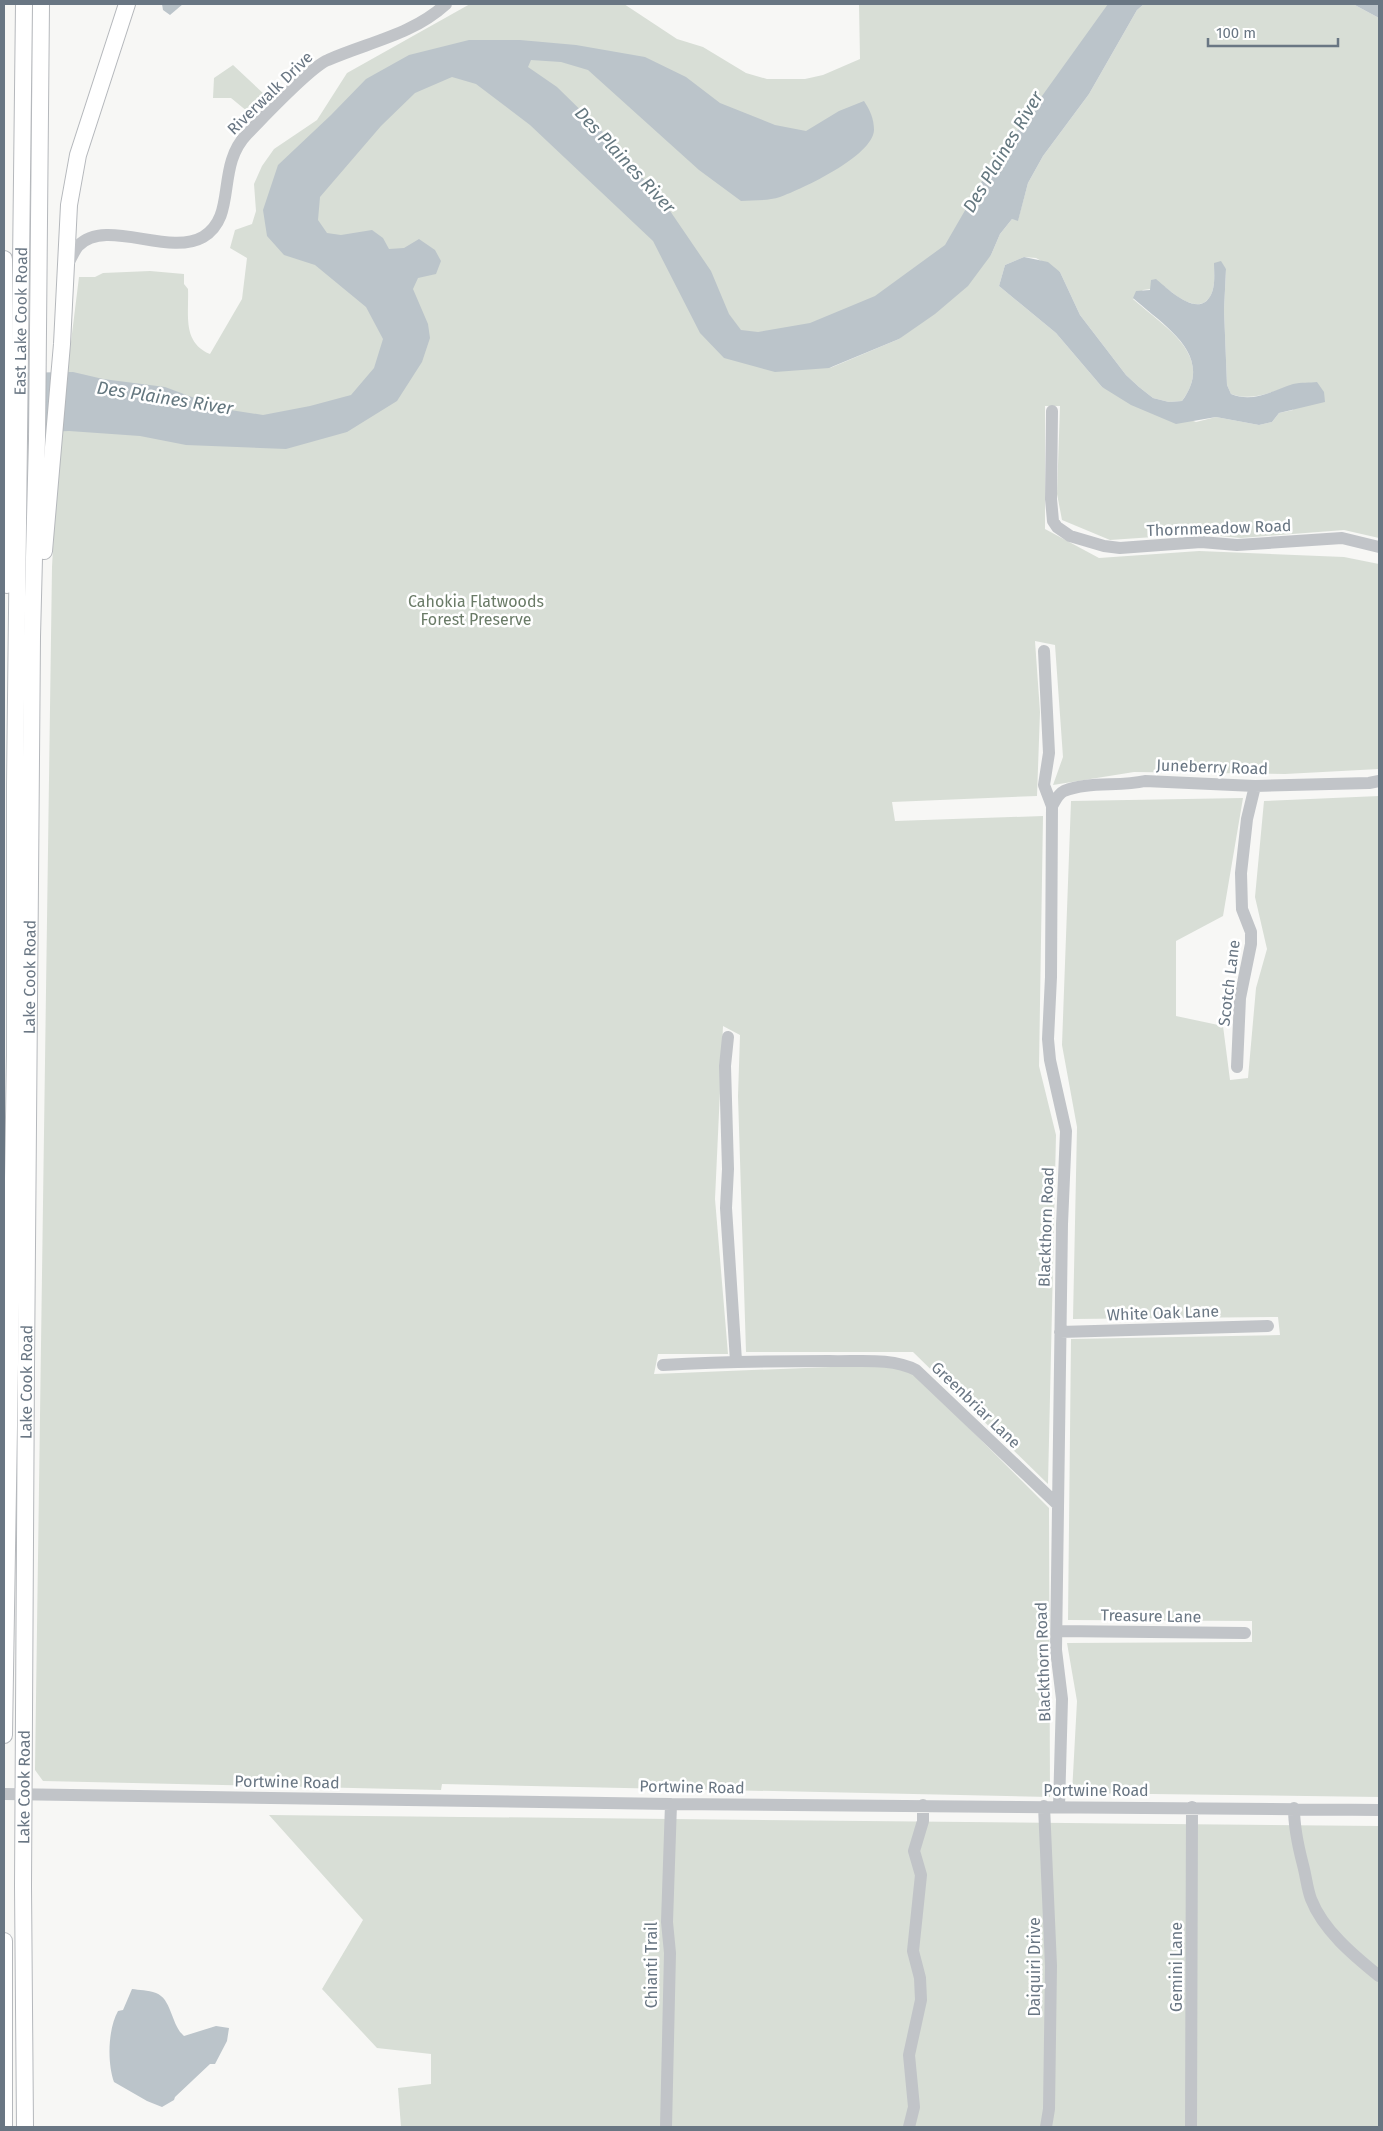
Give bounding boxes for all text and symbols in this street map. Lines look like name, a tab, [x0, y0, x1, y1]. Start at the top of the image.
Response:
scale bar	[1208, 15, 1338, 47]
text: 100 m	[1216, 24, 1256, 42]
street label: Riverwalk Drive	[223, 47, 317, 139]
water label: Des Plaines River	[958, 86, 1048, 217]
water label: Des Plaines River	[570, 102, 681, 219]
street label: East Lake Cook Road	[10, 247, 31, 396]
water label: Des Plaines River	[95, 376, 236, 420]
street label: Thornmeadow Road	[1146, 516, 1292, 540]
park label: Cahokia Flatwoods Forest Preserve	[408, 592, 544, 629]
street label: Juneberry Road	[1156, 756, 1268, 778]
street label: Lake Cook Road	[19, 920, 39, 1034]
street label: Scotch Lane	[1214, 939, 1244, 1027]
street label: Blackthorn Road	[1034, 1167, 1058, 1287]
street label: White Oak Lane	[1107, 1302, 1219, 1324]
street label: Lake Cook Road	[16, 1325, 36, 1439]
street label: Greenbriar Lane	[927, 1358, 1025, 1452]
street label: Blackthorn Road	[1031, 1602, 1055, 1722]
street label: Treasure Lane	[1101, 1606, 1201, 1626]
street label: Lake Cook Road	[14, 1730, 33, 1844]
street label: Portwine Road	[234, 1772, 340, 1792]
street label: Portwine Road	[639, 1777, 745, 1797]
street label: Portwine Road	[1043, 1781, 1149, 1800]
street label: Daiquiri Drive	[1025, 1917, 1044, 2017]
street label: Chianti Trail	[642, 1921, 661, 2008]
street label: Gemini Lane	[1167, 1922, 1186, 2012]

